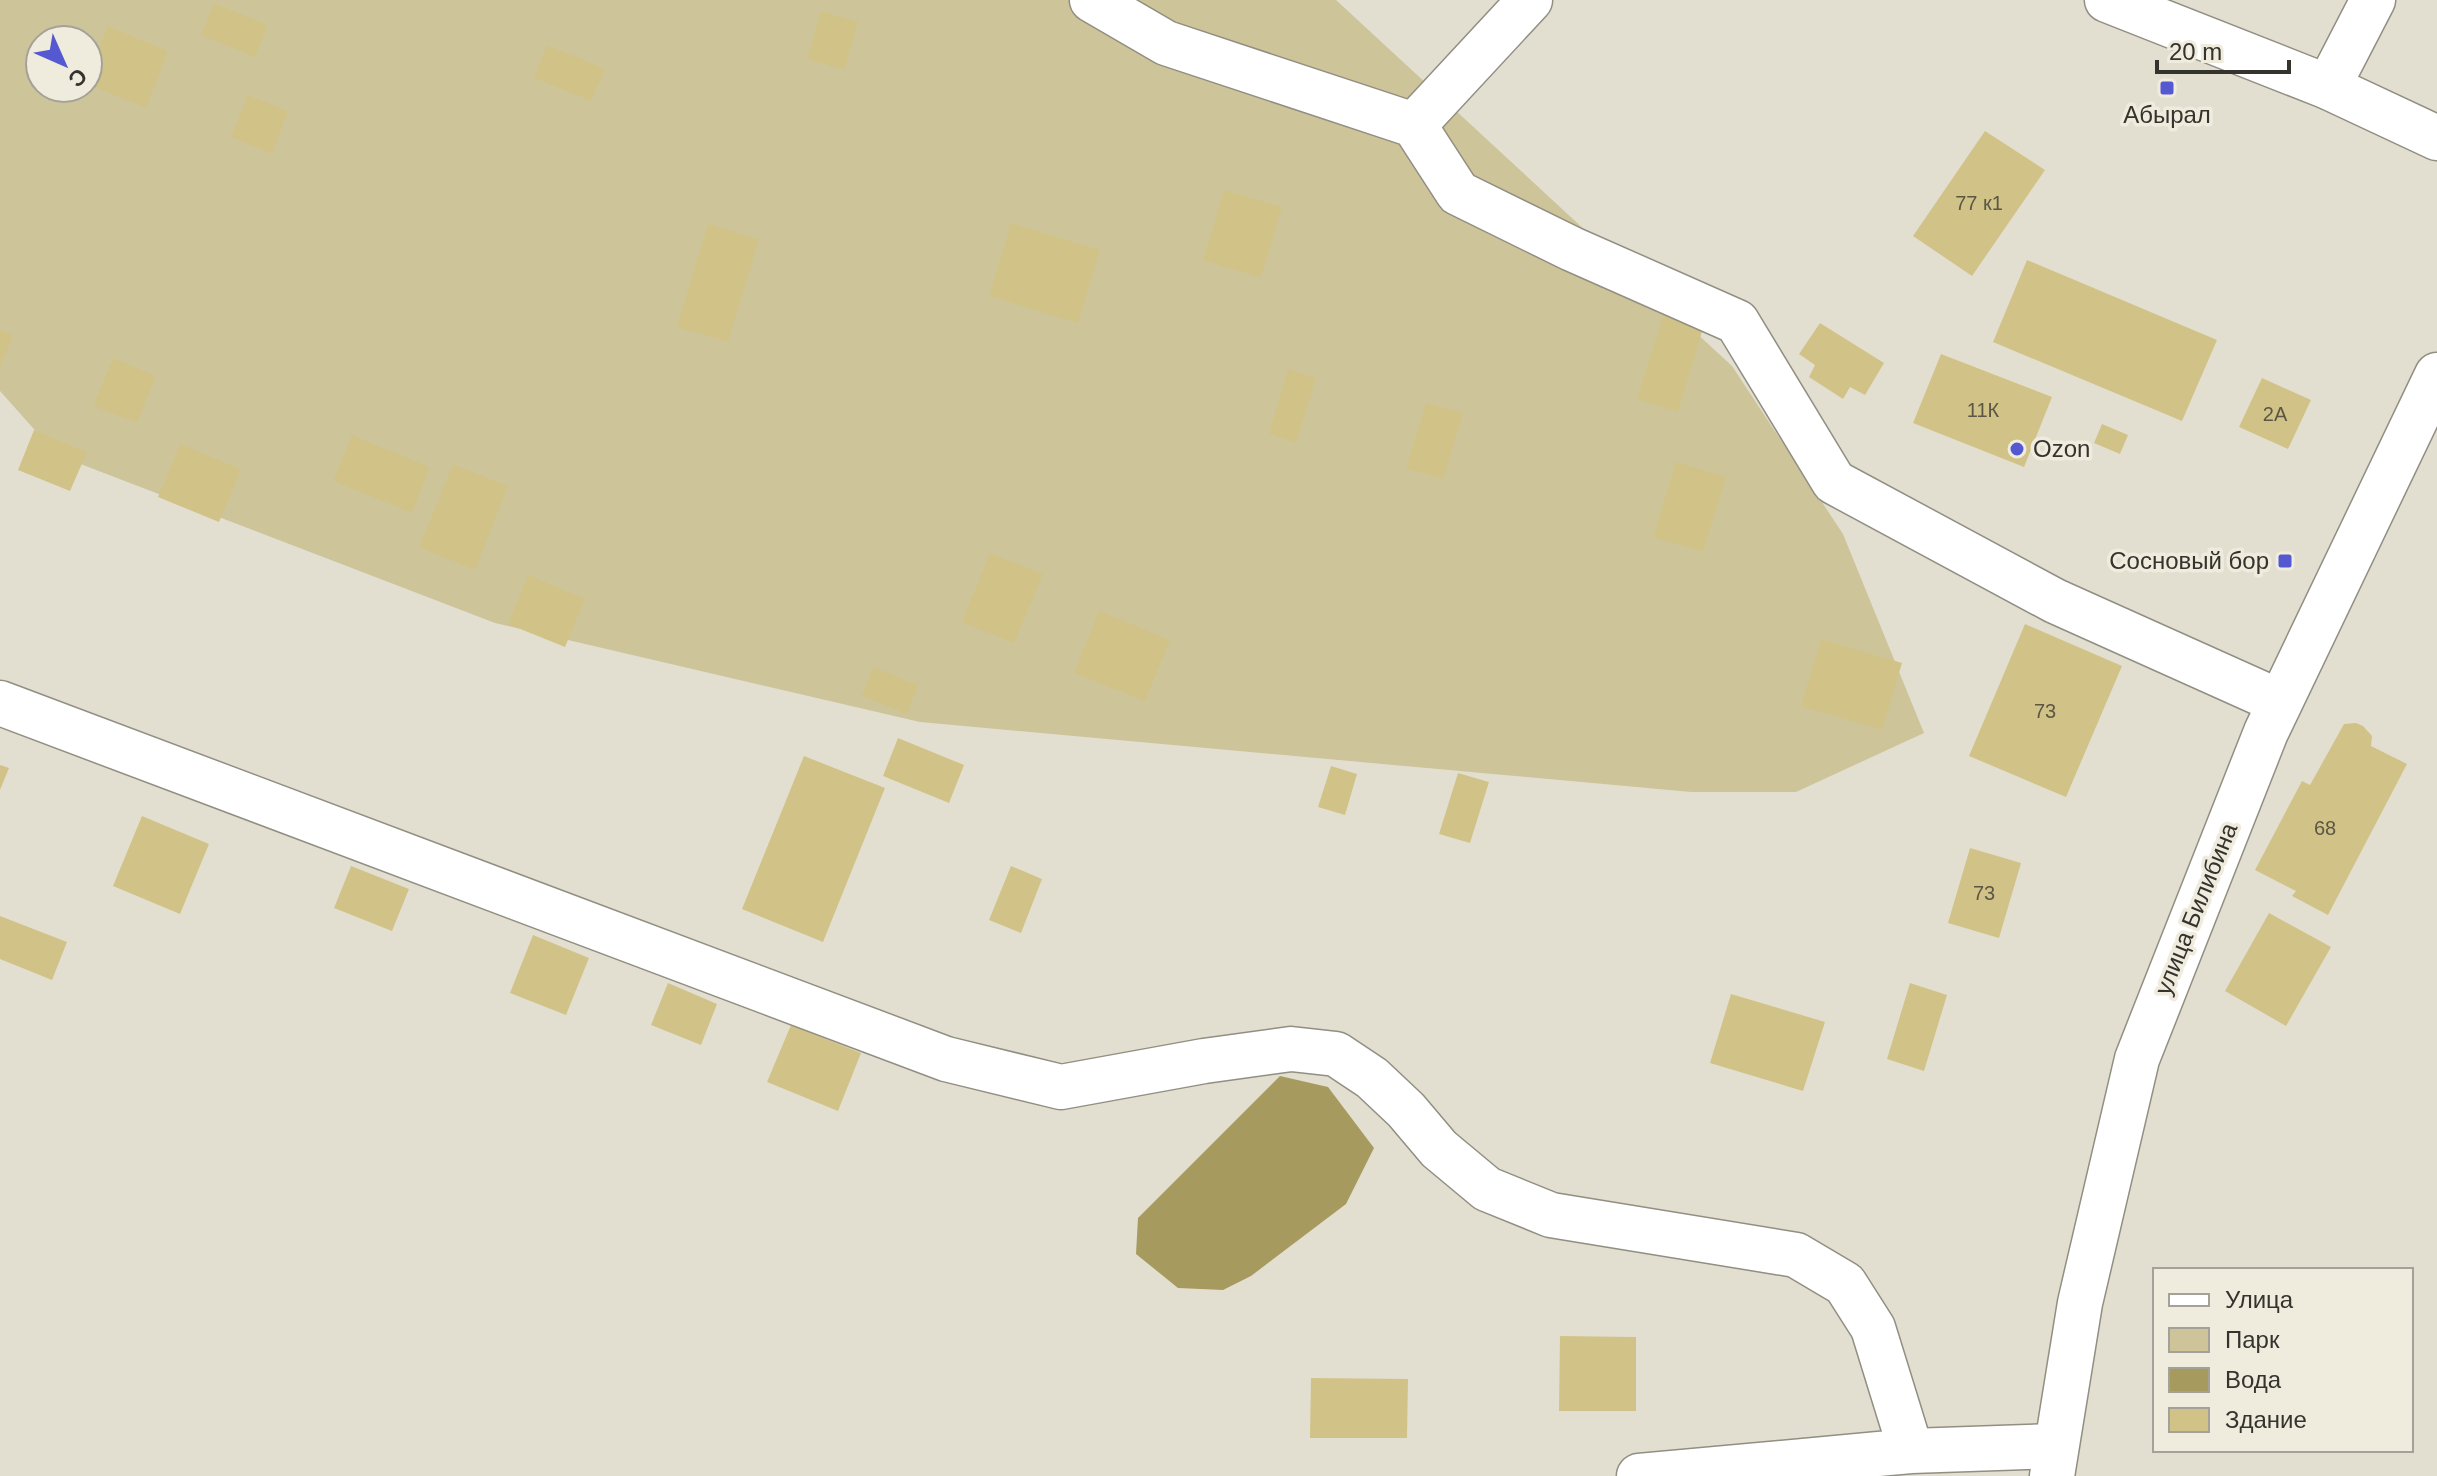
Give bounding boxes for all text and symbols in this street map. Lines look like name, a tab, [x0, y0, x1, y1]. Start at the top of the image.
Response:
north arrow	[24, 24, 104, 104]
scale bar	[2157, 24, 2289, 74]
text: 20 m	[2169, 38, 2222, 65]
text: С	[63, 63, 92, 92]
marker: Абырал	[2158, 79, 2176, 97]
place label: Абырал	[2123, 101, 2211, 128]
house number: 77 к1	[1955, 192, 2003, 214]
house number: 11К	[1967, 399, 2000, 421]
house number: 2А	[2263, 403, 2288, 425]
place label: Ozon	[2033, 435, 2090, 462]
marker: Ozon	[2008, 440, 2026, 458]
place label: Сосновый бор	[2109, 547, 2269, 574]
marker: Сосновый бор	[2276, 552, 2294, 570]
house number: 73	[2034, 700, 2056, 722]
house number: 68	[2314, 817, 2336, 839]
street label: улица Билибина	[2149, 818, 2243, 999]
house number: 73	[1973, 882, 1995, 904]
legend	[2153, 1268, 2413, 1452]
text: Улица	[2225, 1286, 2294, 1313]
text: Парк	[2225, 1326, 2280, 1353]
text: Вода	[2225, 1366, 2282, 1393]
text: Здание	[2225, 1406, 2307, 1433]

